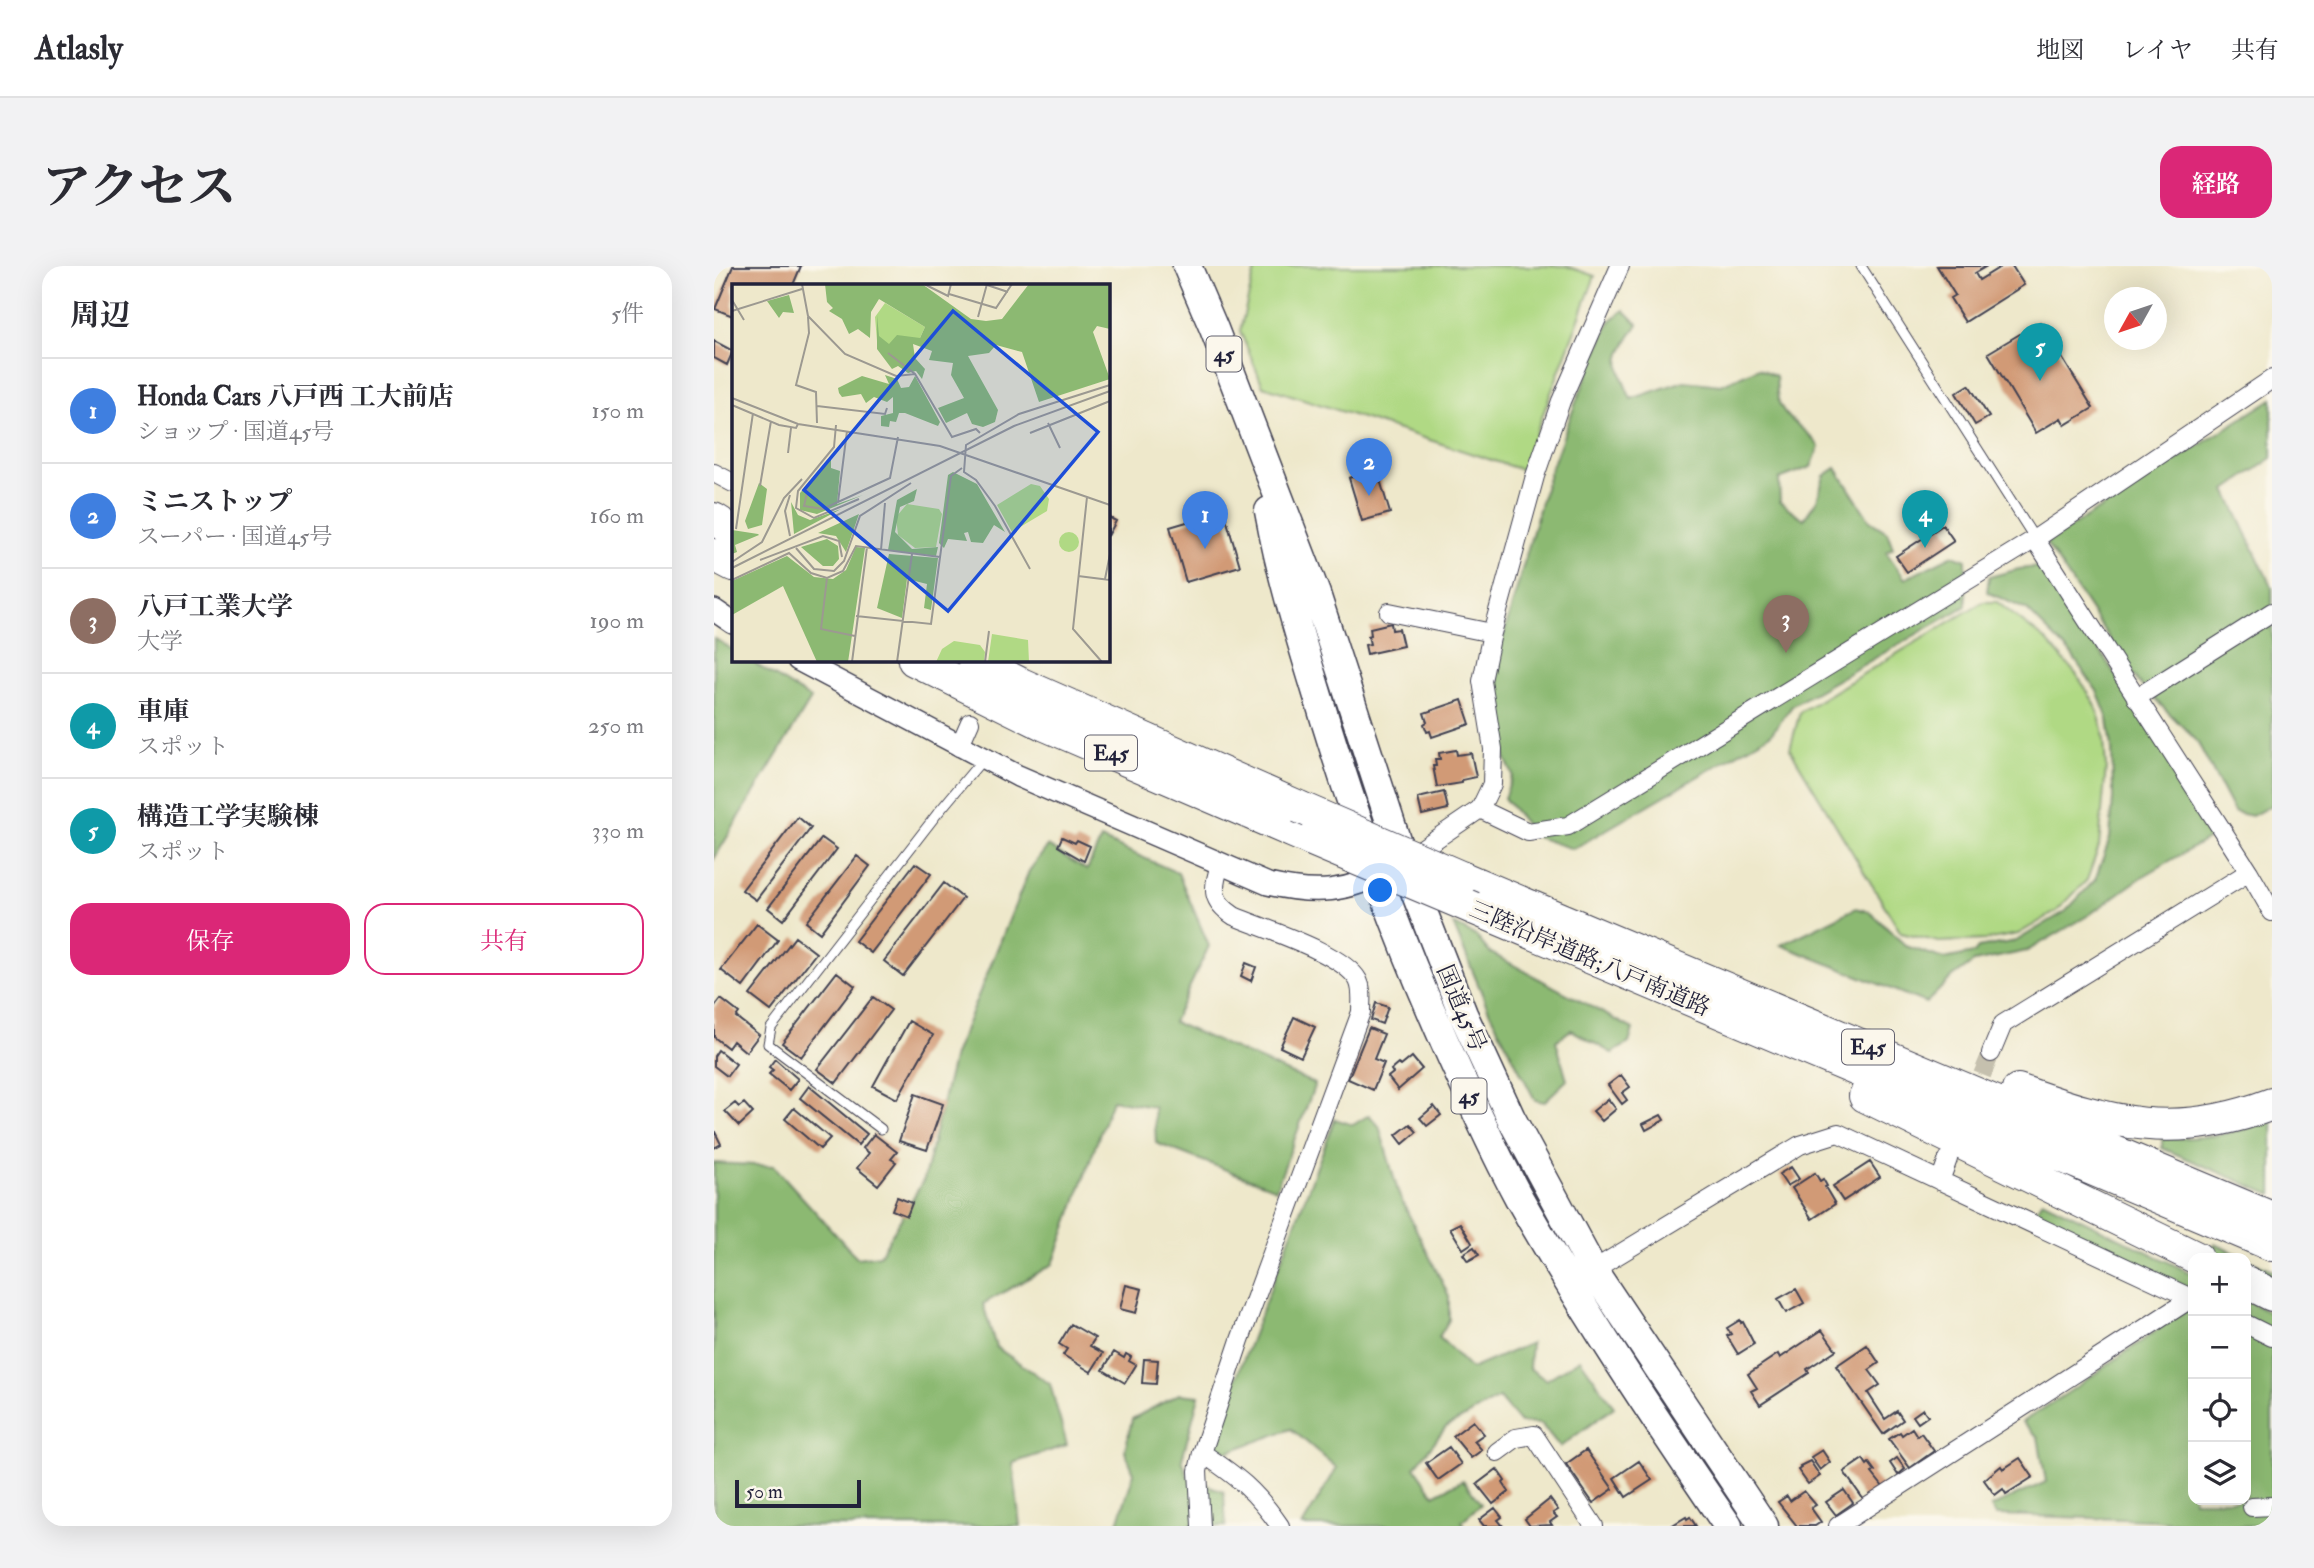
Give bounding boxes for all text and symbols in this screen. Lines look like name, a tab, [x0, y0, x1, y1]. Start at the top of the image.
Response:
text: Atlasly	[35, 28, 123, 69]
text: 地図	[2036, 35, 2084, 66]
text: レイヤ	[2122, 35, 2193, 66]
text: 共有	[2231, 35, 2279, 66]
button: 経路	[2160, 146, 2272, 218]
text: アクセス	[42, 157, 237, 218]
inset map	[732, 284, 1110, 662]
north arrow	[2104, 287, 2167, 350]
text: 周辺	[70, 297, 130, 334]
text: 5件	[611, 299, 644, 328]
pin: 5	[2017, 323, 2063, 381]
road number: 45	[1206, 336, 1242, 372]
text: Honda Cars 八戸西 工大前店	[137, 381, 454, 413]
text: 1	[89, 396, 97, 425]
text: 150 m	[591, 396, 644, 425]
text: ショップ · 国道45号	[137, 417, 334, 446]
pin: 2	[1346, 438, 1392, 496]
text: ミニストップ	[137, 486, 292, 518]
pin: 4	[1902, 490, 1948, 548]
pin: 1	[1182, 491, 1228, 549]
text: 2	[87, 501, 99, 530]
text: 160 m	[590, 501, 644, 530]
text: スーパー · 国道45号	[137, 522, 332, 551]
text: 八戸工業大学	[137, 591, 293, 623]
pin: 3	[1763, 595, 1809, 653]
text: 3	[89, 606, 97, 635]
text: 190 m	[590, 606, 644, 635]
text: 大学	[137, 627, 183, 656]
text: 車庫	[137, 696, 189, 728]
text: 4	[87, 711, 99, 740]
text: 250 m	[588, 711, 644, 740]
text: スポット	[137, 732, 229, 761]
road number: E45	[1085, 736, 1137, 770]
text: 構造工学実験棟	[137, 801, 319, 833]
text: 5	[88, 816, 98, 845]
text: 330 m	[592, 816, 644, 845]
text: スポット	[137, 837, 229, 866]
your location	[1363, 873, 1397, 907]
street label: 三陸沿岸道路;八戸南道路	[1465, 895, 1715, 1022]
button: 保存	[70, 903, 350, 975]
button: 共有	[364, 903, 644, 975]
street label: 国道45号	[1430, 960, 1493, 1056]
road number: E45	[1842, 1030, 1894, 1064]
road number: 45	[1452, 1078, 1486, 1114]
map controls	[2188, 1253, 2251, 1505]
button: +	[2188, 1253, 2251, 1316]
button: −	[2188, 1316, 2251, 1379]
button: locate	[2188, 1379, 2251, 1442]
button: layers	[2188, 1442, 2251, 1505]
scale bar	[735, 1477, 861, 1509]
text: 50 m	[746, 1480, 783, 1504]

